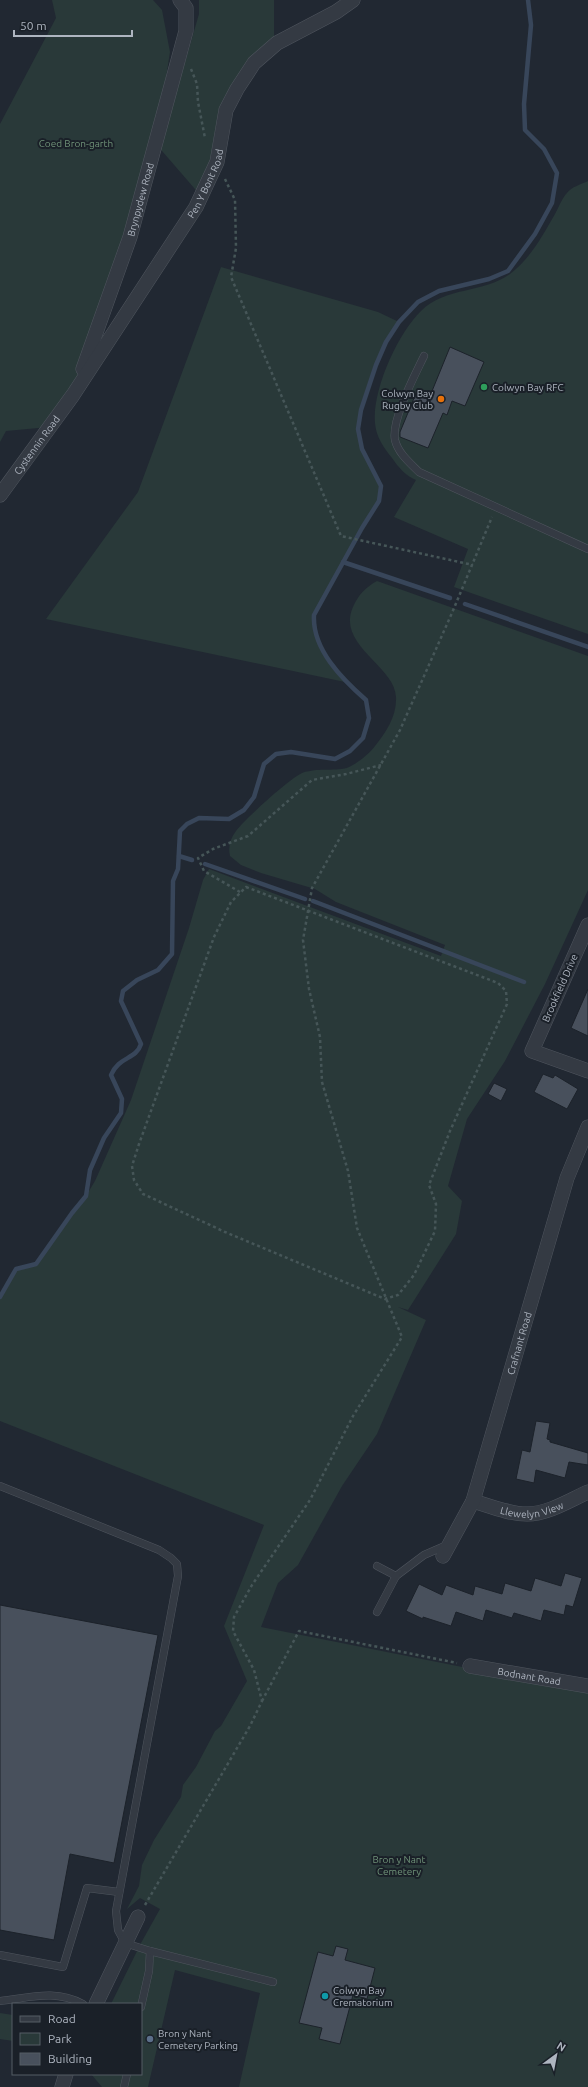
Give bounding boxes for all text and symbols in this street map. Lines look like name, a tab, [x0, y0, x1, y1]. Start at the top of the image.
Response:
scale bar	[14, 12, 132, 38]
text: 50 m	[20, 19, 47, 32]
park label: Coed Bron-garth	[39, 138, 113, 149]
street label: Pen Y Bont Road	[185, 148, 225, 220]
street label: Brynpydew Road	[125, 161, 156, 238]
marker: Colwyn Bay RFC	[479, 382, 489, 392]
place label: Colwyn Bay RFC	[492, 382, 564, 393]
place label: Colwyn Bay Rugby Club	[381, 388, 433, 411]
marker: Colwyn Bay Rugby Club	[436, 394, 446, 404]
street label: Cystennin Road	[12, 413, 62, 476]
street label: Brookfield Drive	[540, 952, 580, 1024]
street label: Crafnant Road	[505, 1310, 533, 1376]
street label: Llewelyn View	[499, 1499, 565, 1520]
street label: Bodnant Road	[497, 1665, 562, 1687]
park label: Bron y Nant Cemetery	[372, 1854, 426, 1877]
place label: Colwyn Bay Crematorium	[333, 1985, 393, 2008]
marker: Colwyn Bay Crematorium	[320, 1991, 330, 2001]
legend	[12, 2003, 142, 2075]
text: Road	[48, 2012, 76, 2025]
place label: Bron y Nant Cemetery Parking	[158, 2028, 238, 2051]
text: Park	[48, 2032, 72, 2045]
marker: Bron y Nant Cemetery Parking	[145, 2034, 155, 2044]
north arrow	[536, 2035, 576, 2075]
text: N	[555, 2039, 568, 2054]
text: Building	[48, 2052, 92, 2065]

